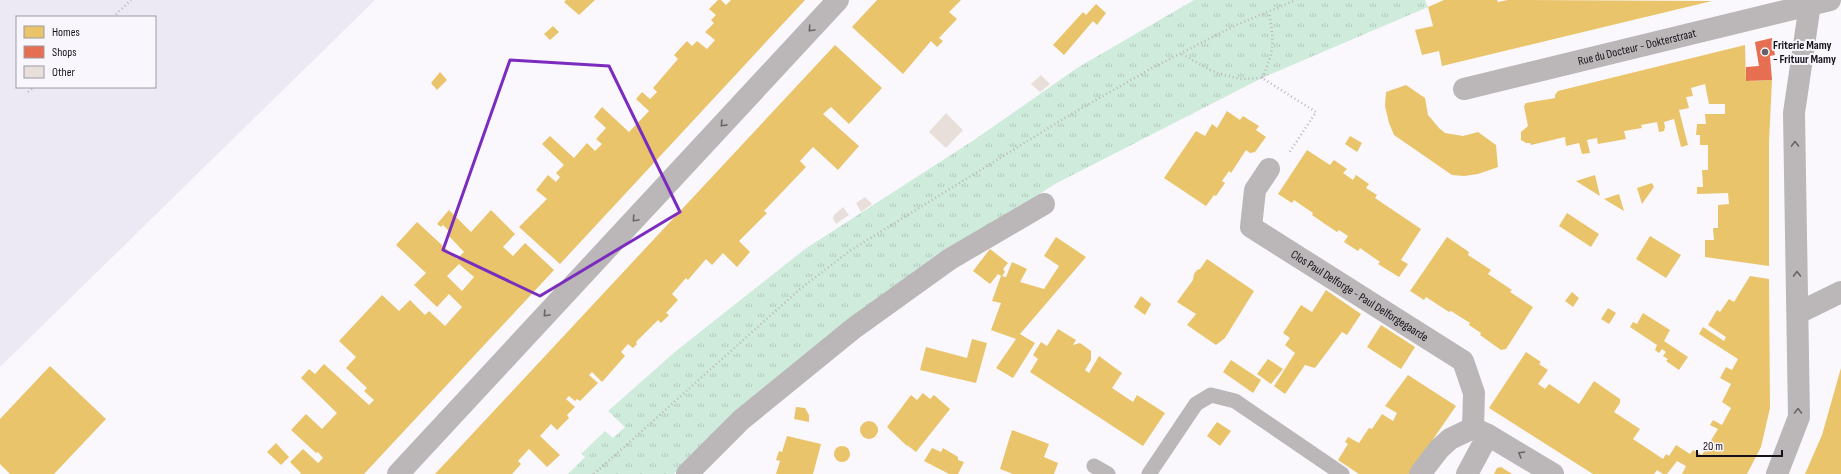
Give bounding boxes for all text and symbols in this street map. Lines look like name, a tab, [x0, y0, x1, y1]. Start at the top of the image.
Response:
legend	[16, 16, 156, 88]
one-way arrow	[809, 24, 816, 31]
text: Homes	[52, 25, 80, 40]
street label: Rue du Docteur - Dokterstraat	[1576, 26, 1698, 69]
place label: Friterie Mamy - Frituur Mamy	[1773, 38, 1836, 67]
text: Shops	[52, 45, 77, 60]
marker: Friterie Mamy - Frituur Mamy	[1760, 47, 1770, 57]
text: Other	[52, 65, 76, 80]
one-way arrow	[720, 119, 728, 127]
one-way arrow	[1790, 141, 1799, 147]
one-way arrow	[632, 214, 639, 222]
street label: Clos Paul Delforge - Paul Delforgegaarde	[1288, 247, 1431, 345]
one-way arrow	[1793, 271, 1801, 277]
one-way arrow	[544, 310, 551, 317]
one-way arrow	[1794, 408, 1802, 414]
scale bar	[1697, 432, 1782, 458]
text: 20 m	[1703, 439, 1723, 454]
one-way arrow	[1518, 452, 1525, 459]

